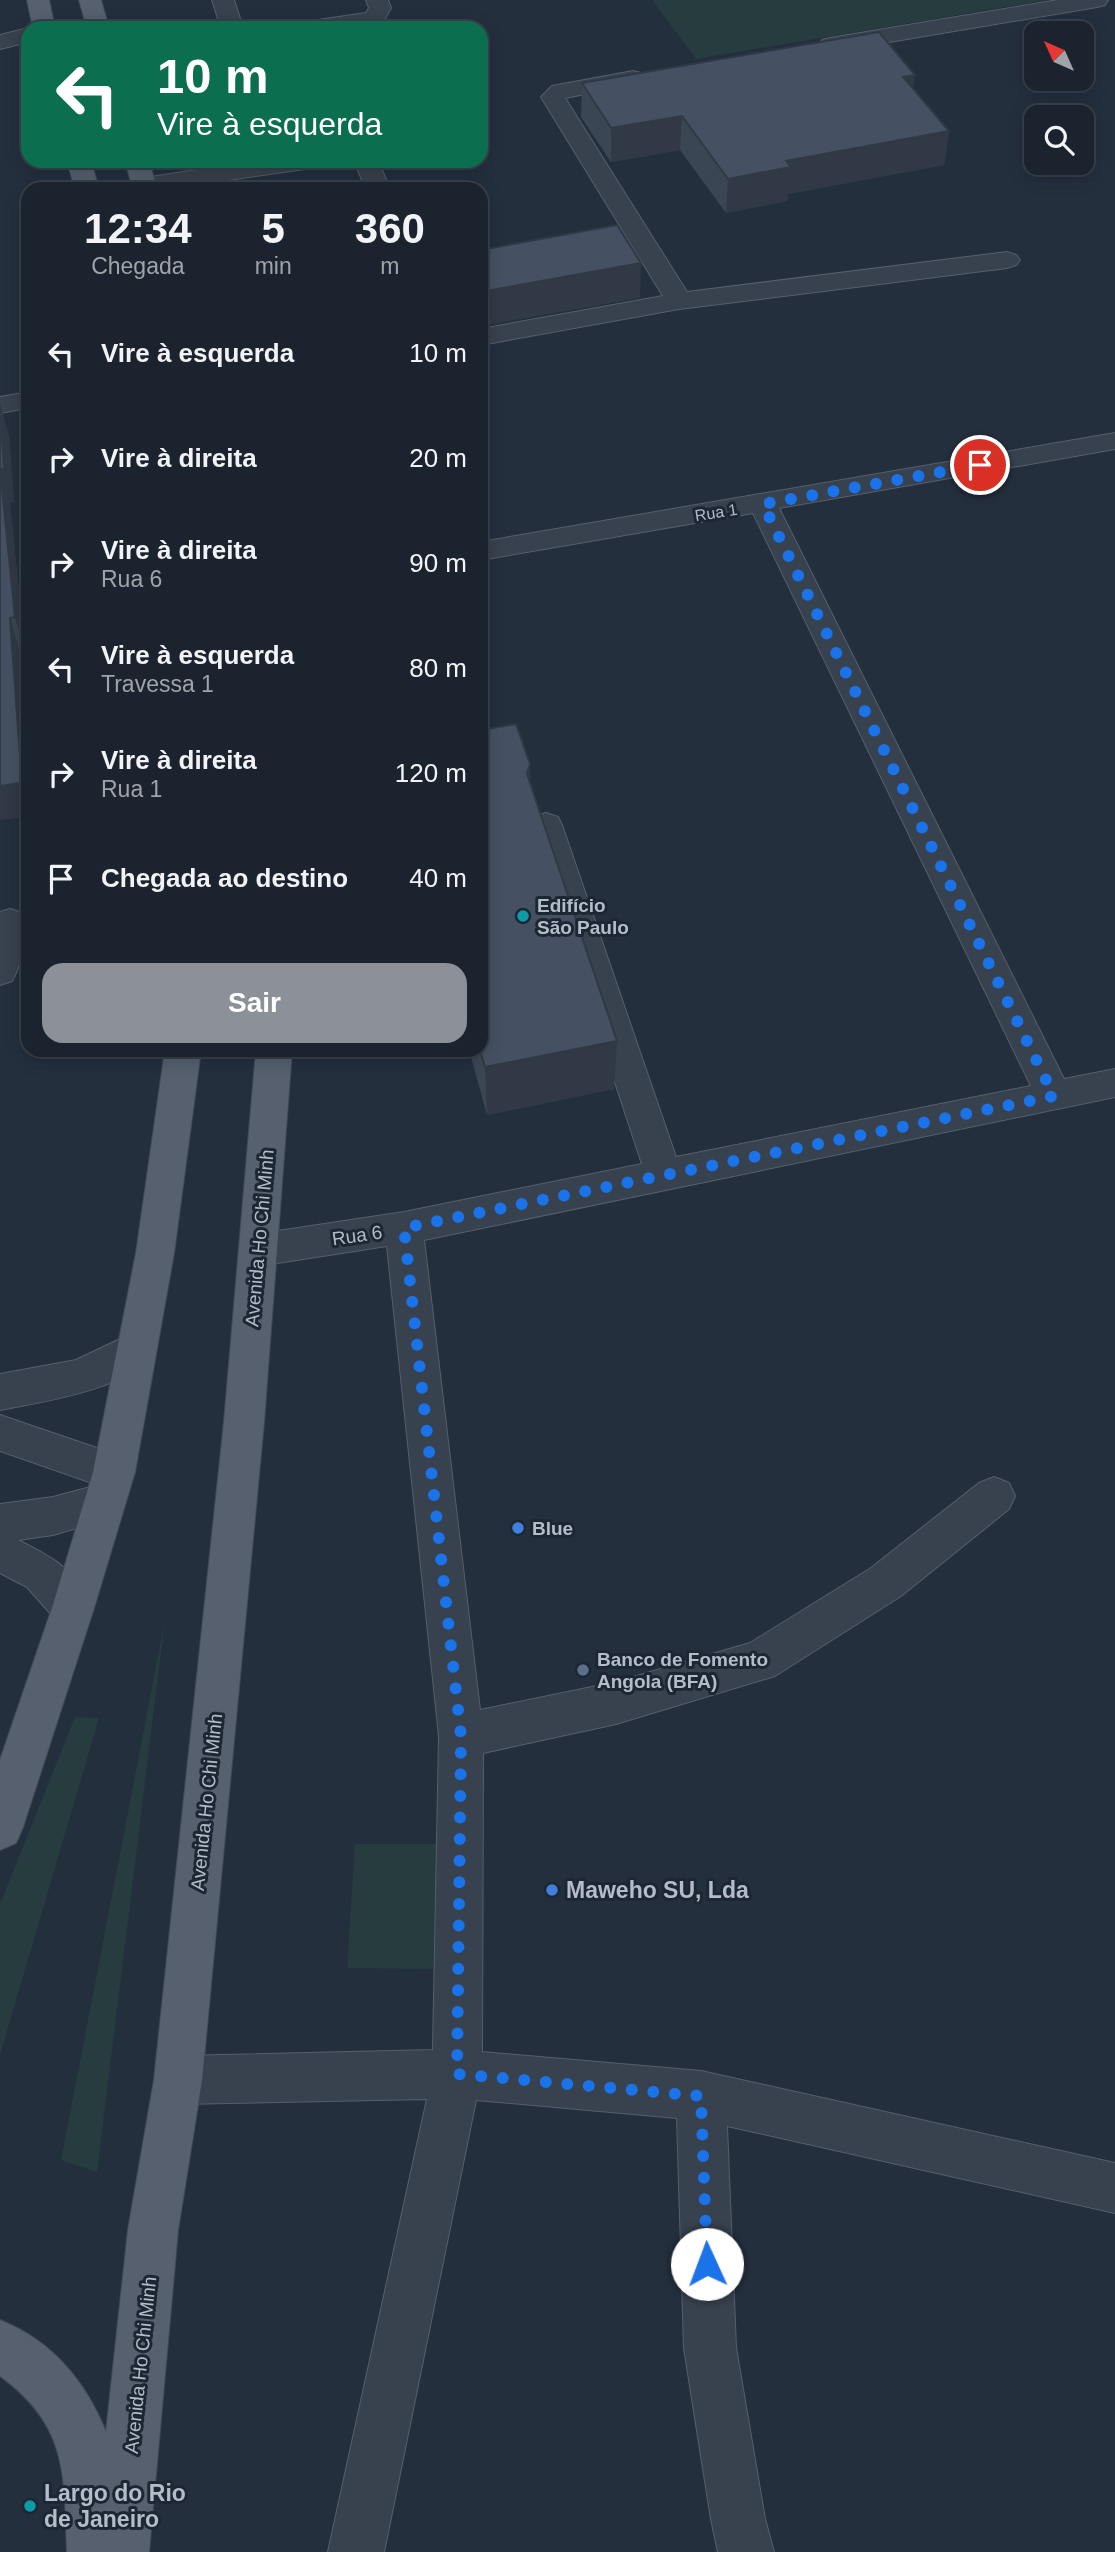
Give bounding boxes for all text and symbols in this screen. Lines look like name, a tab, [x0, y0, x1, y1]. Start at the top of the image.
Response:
north arrow	[1024, 21, 1094, 91]
map controls	[1024, 21, 1094, 175]
icon: left	[42, 49, 133, 140]
text: 10 m	[157, 49, 269, 103]
button: search	[1024, 105, 1094, 175]
text: Vire à esquerda	[157, 106, 382, 142]
text: 12:34	[84, 205, 192, 252]
text: 5	[261, 205, 285, 252]
text: 360	[355, 205, 425, 252]
text: Chegada	[91, 253, 185, 279]
text: min	[255, 253, 292, 279]
text: m	[380, 253, 399, 279]
icon: left	[42, 335, 80, 373]
text: Vire à esquerda	[101, 338, 294, 368]
text: 10 m	[409, 338, 467, 368]
pin	[950, 435, 1010, 495]
icon: right	[42, 440, 80, 478]
text: Vire à direita	[101, 443, 257, 473]
text: 20 m	[409, 443, 467, 473]
icon: arrive	[961, 446, 999, 484]
street label: Rua 1	[694, 501, 739, 524]
text: Vire à direita	[101, 535, 257, 565]
icon: right	[42, 545, 80, 583]
text: 90 m	[409, 548, 467, 578]
text: Rua 6	[101, 566, 162, 592]
text: Vire à esquerda	[101, 640, 294, 670]
icon: left	[42, 650, 80, 688]
text: 80 m	[409, 653, 467, 683]
text: Travessa 1	[101, 671, 214, 697]
text: Vire à direita	[101, 745, 257, 775]
icon: right	[42, 755, 80, 793]
text: 120 m	[395, 758, 467, 788]
text: Rua 1	[101, 776, 162, 802]
icon: arrive	[42, 860, 80, 898]
text: Chegada ao destino	[101, 863, 348, 893]
text: 40 m	[409, 863, 467, 893]
place label: Edifício São Paulo	[537, 895, 629, 938]
marker: Edifício São Paulo	[515, 908, 531, 924]
button: Sair	[42, 963, 467, 1043]
street label: Avenida Ho Chi Minh	[241, 1148, 278, 1328]
street label: Rua 6	[331, 1222, 384, 1249]
place label: Blue	[532, 1518, 573, 1539]
marker: Blue	[510, 1520, 526, 1536]
place label: Banco de Fomento Angola (BFA)	[597, 1649, 768, 1692]
marker: Banco de Fomento Angola (BFA)	[575, 1662, 591, 1678]
street label: Avenida Ho Chi Minh	[187, 1712, 226, 1892]
place label: Maweho SU, Lda	[566, 1877, 749, 1903]
marker: Maweho SU, Lda	[544, 1882, 560, 1898]
position arrow	[670, 2227, 744, 2301]
street label: Avenida Ho Chi Minh	[121, 2275, 160, 2455]
place label: Largo do Rio de Janeiro	[44, 2480, 186, 2532]
marker: Largo do Rio de Janeiro	[22, 2498, 38, 2514]

